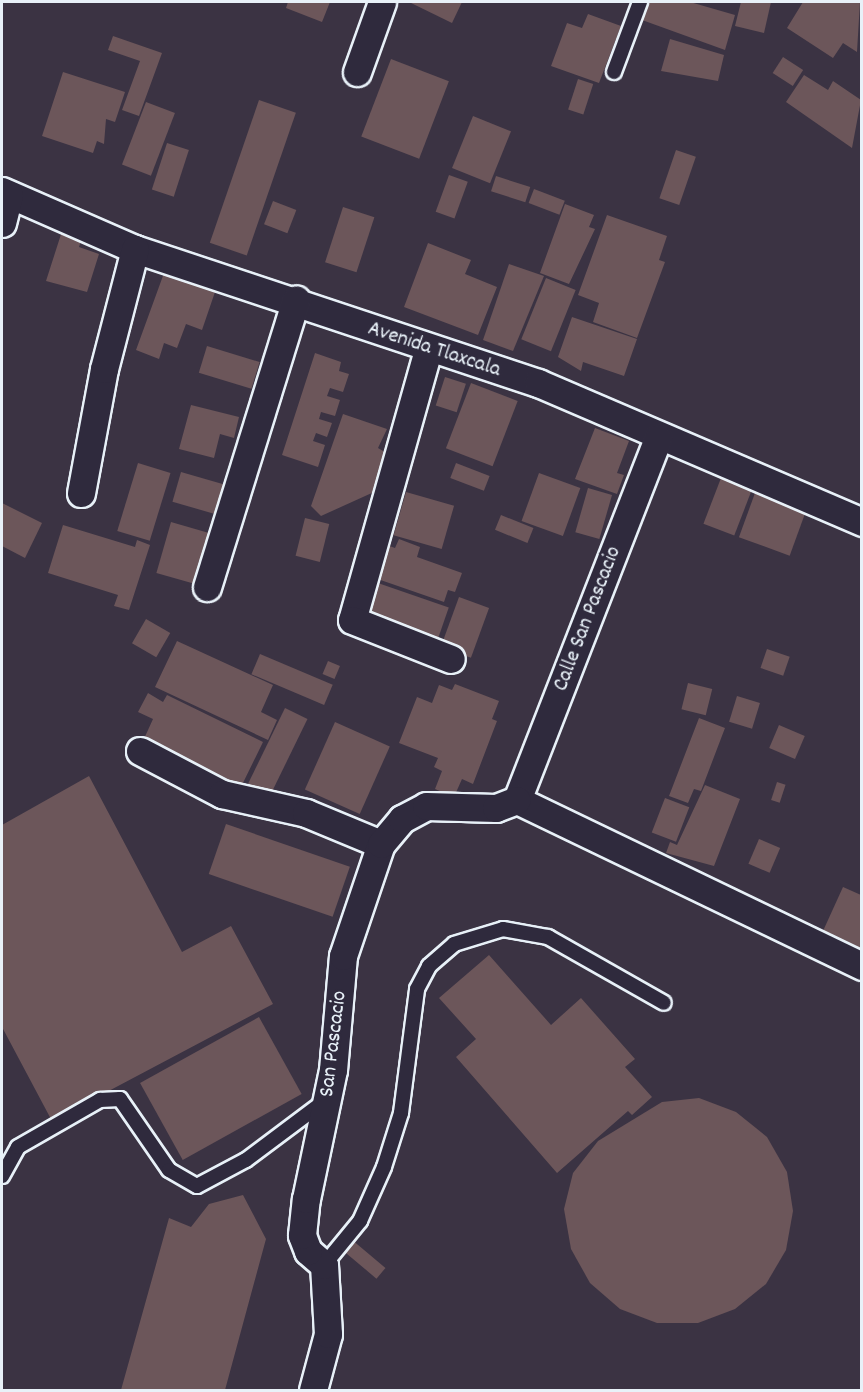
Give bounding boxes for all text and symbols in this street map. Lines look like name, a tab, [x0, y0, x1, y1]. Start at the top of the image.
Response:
street label: Avenida Tlaxcala	[364, 316, 504, 384]
street label: Calle San Pascacio	[548, 543, 628, 695]
street label: San Pascacio	[314, 989, 354, 1099]

